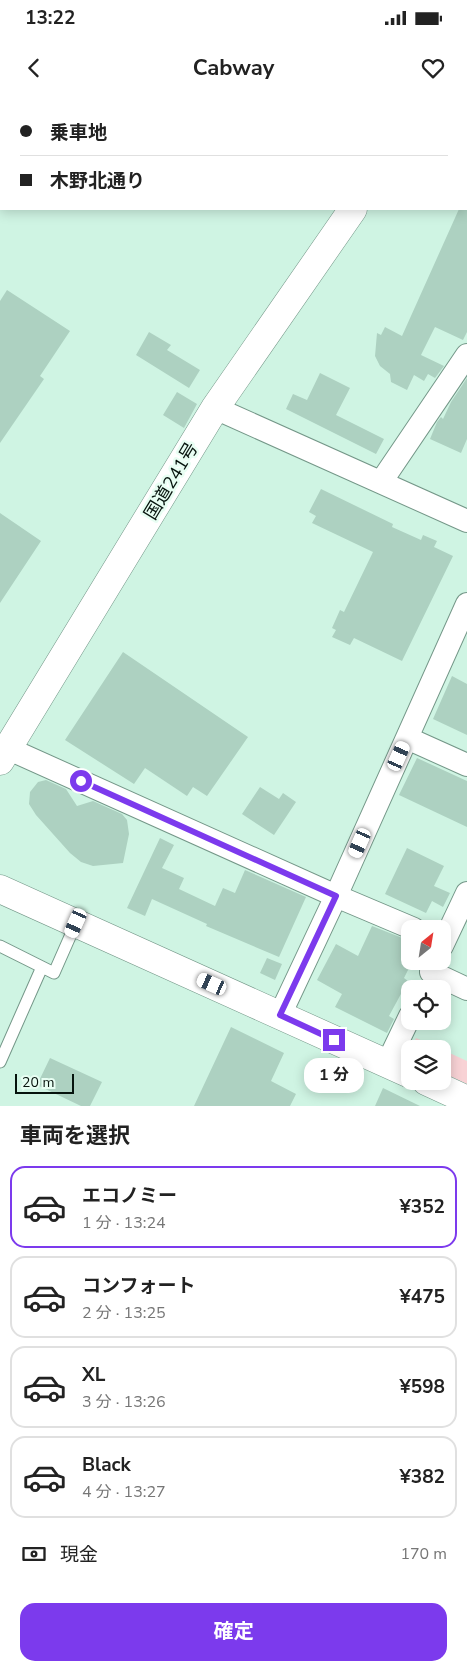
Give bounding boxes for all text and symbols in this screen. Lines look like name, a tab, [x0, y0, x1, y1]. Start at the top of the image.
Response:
text: 13:22	[25, 5, 75, 31]
text: Cabway	[193, 53, 274, 83]
icon: back	[20, 54, 48, 82]
icon: heart	[419, 54, 447, 82]
text: 乗車地	[50, 120, 107, 146]
text: 木野北通り	[50, 168, 145, 194]
street label: 国道241号	[138, 438, 204, 524]
car	[386, 739, 411, 773]
route start	[70, 770, 92, 792]
car	[347, 826, 372, 860]
car	[63, 906, 88, 940]
north arrow	[401, 920, 451, 970]
map controls	[401, 920, 451, 1090]
car	[195, 971, 228, 997]
button: locate	[401, 980, 451, 1030]
route end	[323, 1029, 345, 1051]
button: layers	[401, 1040, 451, 1090]
callout: 1 分	[304, 1058, 364, 1092]
text: 1 分	[319, 1064, 349, 1086]
scale bar	[15, 1071, 74, 1094]
text: 20 m	[22, 1073, 54, 1092]
text: 車両を選択	[20, 1121, 130, 1151]
text: エコノミー	[82, 1183, 177, 1209]
icon: car	[22, 1185, 67, 1230]
text: ¥352	[399, 1194, 445, 1220]
text: 1 分 · 13:24	[82, 1212, 166, 1234]
text: コンフォート	[82, 1273, 195, 1299]
icon: car	[22, 1275, 67, 1320]
text: ¥475	[399, 1284, 445, 1310]
text: 2 分 · 13:25	[82, 1302, 166, 1324]
text: XL	[82, 1362, 105, 1388]
icon: car	[22, 1365, 67, 1410]
text: ¥598	[399, 1374, 445, 1400]
text: 3 分 · 13:26	[82, 1391, 166, 1413]
text: Black	[82, 1452, 131, 1478]
icon: car	[22, 1455, 67, 1500]
text: ¥382	[399, 1464, 445, 1490]
text: 4 分 · 13:27	[82, 1481, 166, 1503]
icon: cash	[20, 1540, 48, 1568]
text: 現金	[60, 1542, 98, 1568]
text: 170 m	[400, 1543, 447, 1565]
button: 確定	[20, 1603, 447, 1661]

